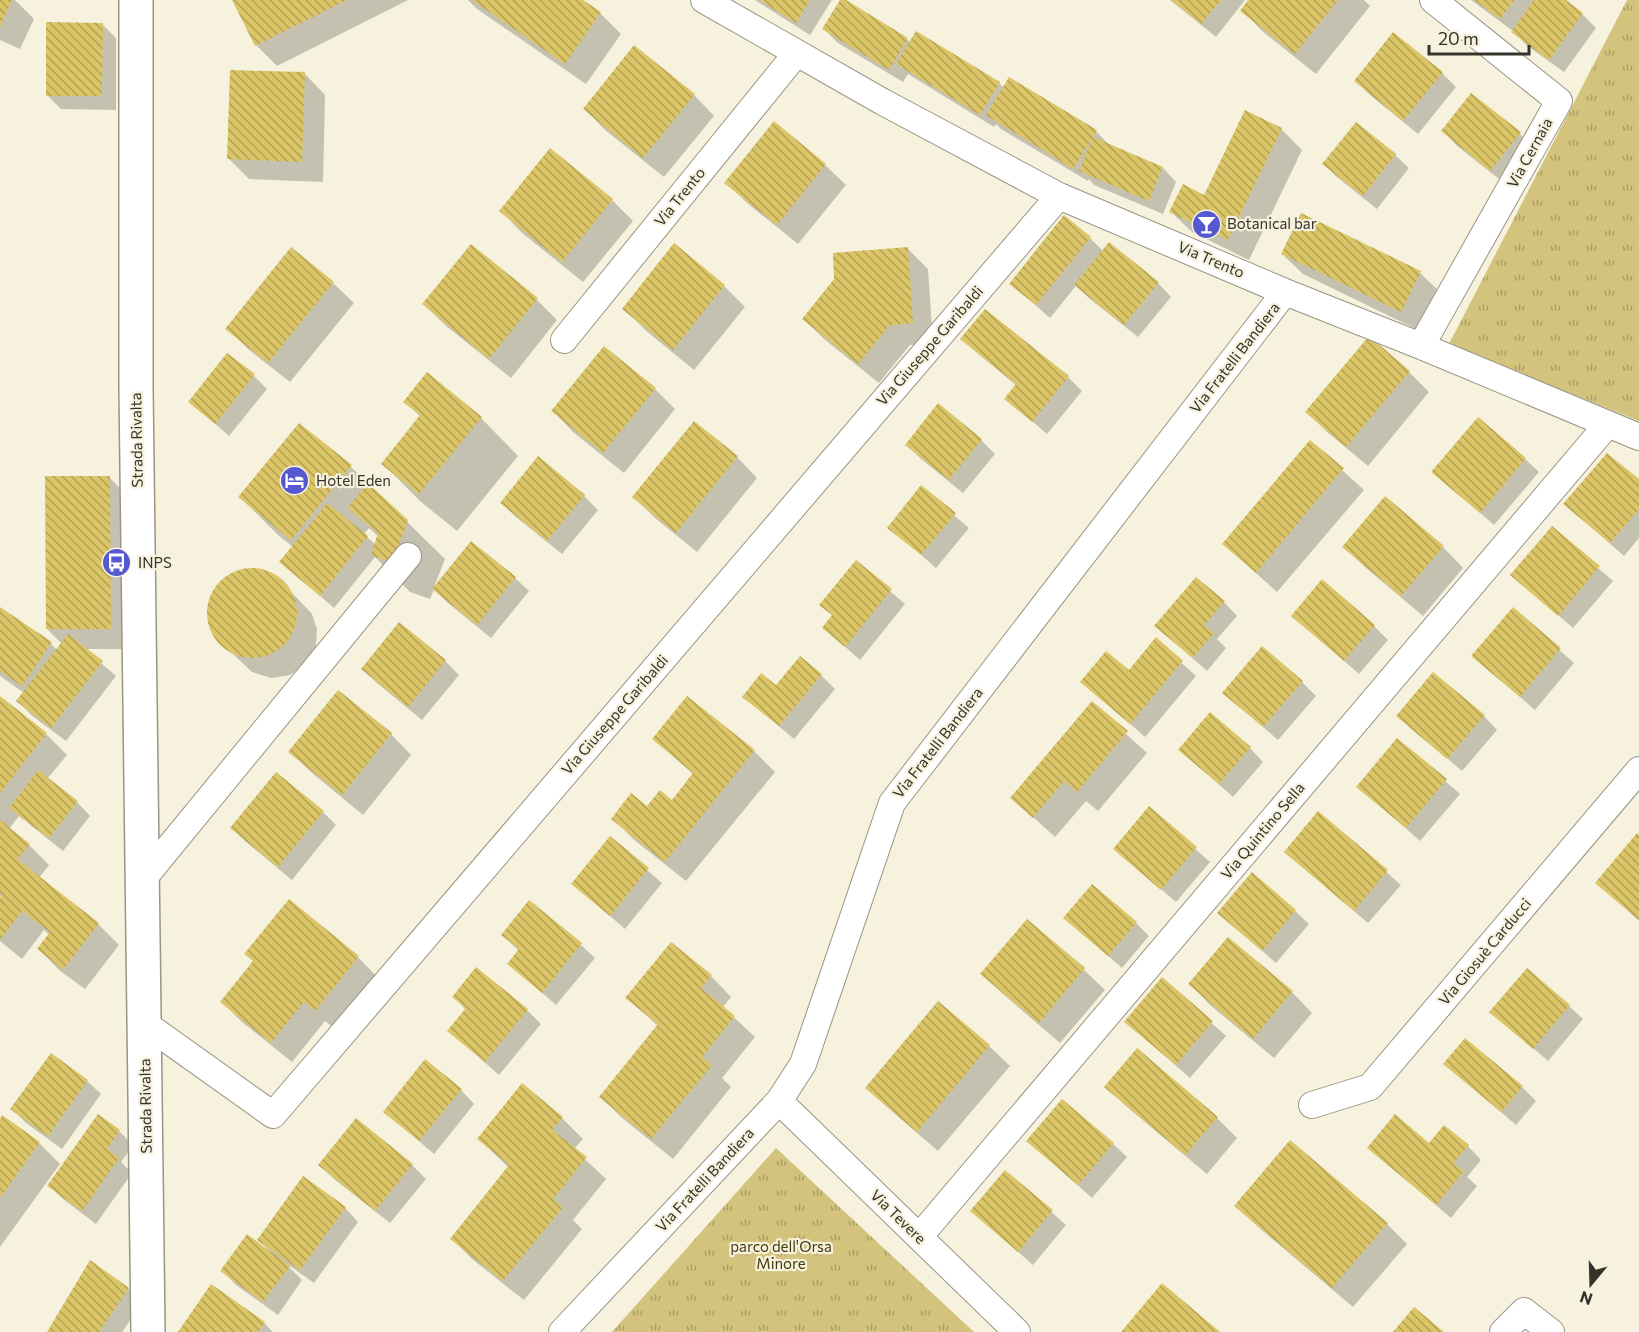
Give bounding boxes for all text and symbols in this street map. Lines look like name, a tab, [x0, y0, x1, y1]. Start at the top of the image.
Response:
scale bar	[1429, 18, 1530, 56]
text: 20 m	[1438, 27, 1479, 49]
street label: Via Cernaia	[1503, 114, 1556, 191]
street label: Via Trento	[650, 163, 708, 229]
bar icon: Botanical bar	[1190, 208, 1222, 240]
place label: Botanical bar	[1227, 214, 1317, 232]
street label: Via Trento	[1175, 237, 1247, 281]
street label: Via Giuseppe Garibaldi	[872, 282, 986, 409]
street label: Via Fratelli Bandiera	[1185, 298, 1283, 416]
street label: Strada Rivalta	[126, 392, 146, 488]
hotel icon: Hotel Eden	[279, 465, 311, 497]
place label: Hotel Eden	[316, 471, 391, 489]
bus stop icon: INPS	[101, 547, 133, 579]
place label: INPS	[138, 553, 172, 571]
street label: Via Giuseppe Garibaldi	[557, 651, 671, 778]
street label: Via Fratelli Bandiera	[888, 683, 986, 801]
street label: Via Quintino Sella	[1217, 778, 1308, 882]
street label: Via Giosuè Carducci	[1434, 894, 1534, 1009]
street label: Strada Rivalta	[135, 1058, 155, 1154]
street label: Via Fratelli Bandiera	[651, 1124, 757, 1235]
street label: Via Tevere	[867, 1185, 930, 1247]
park label: parco dell'Orsa Minore	[730, 1237, 832, 1272]
north arrow	[1561, 1254, 1621, 1314]
text: N	[1577, 1288, 1595, 1310]

